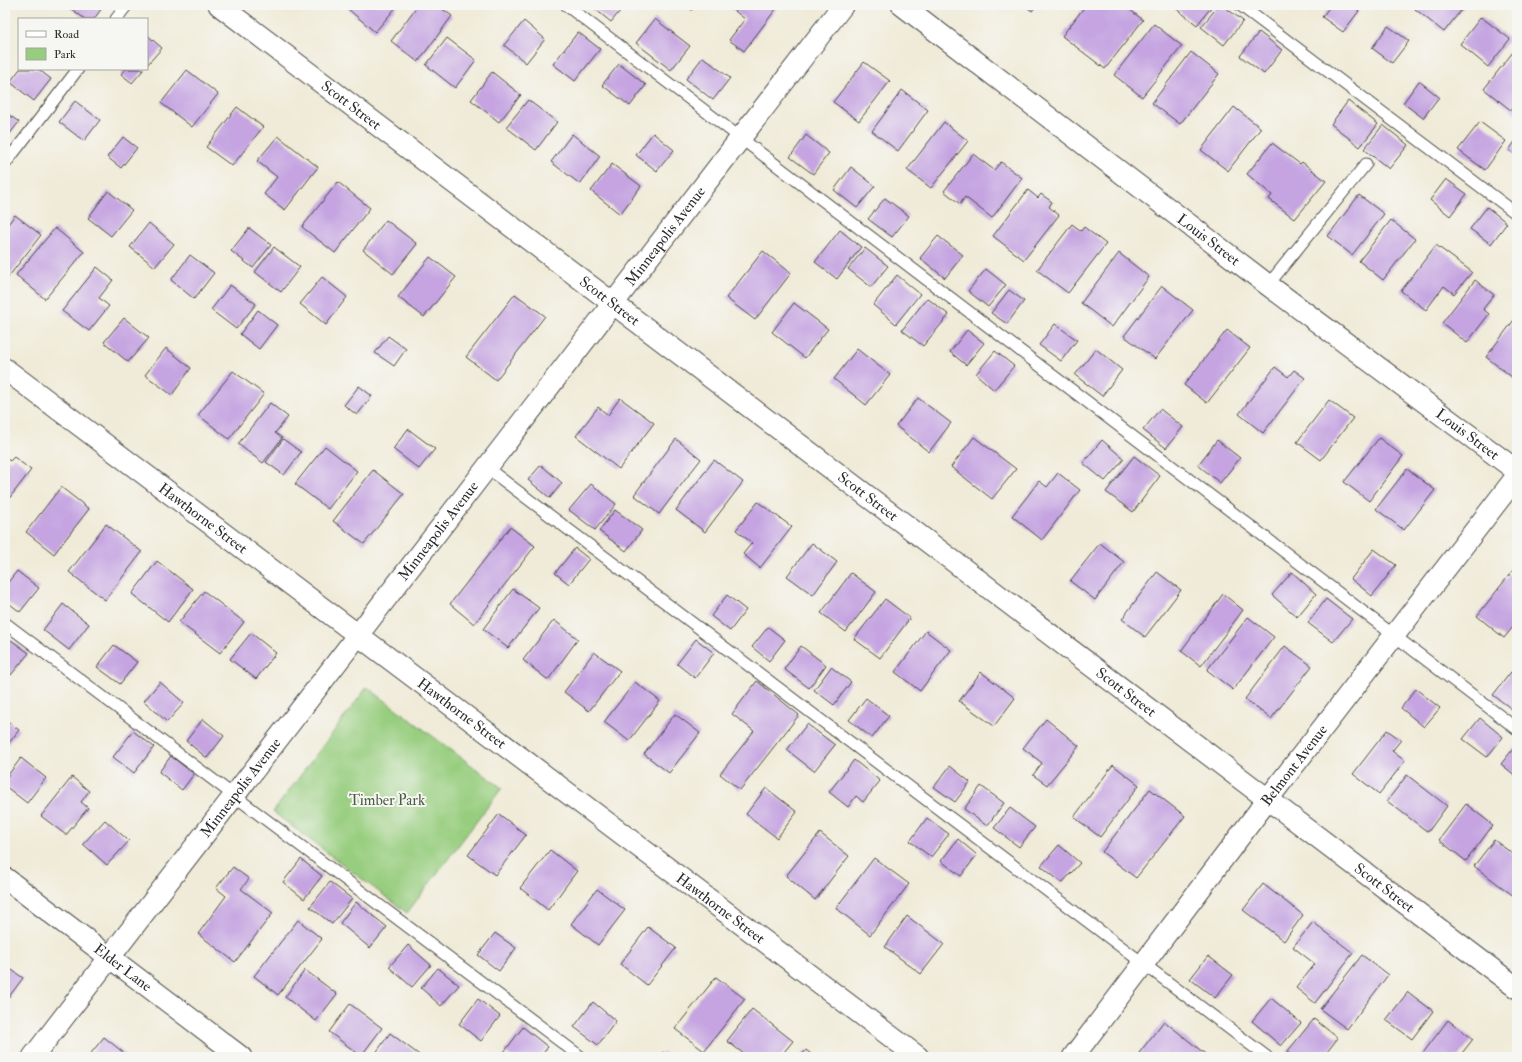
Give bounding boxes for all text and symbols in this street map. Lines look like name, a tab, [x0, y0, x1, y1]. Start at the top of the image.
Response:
legend	[18, 18, 148, 70]
text: Road	[54, 27, 79, 42]
text: Park	[54, 47, 76, 62]
street label: Scott Street	[317, 76, 385, 134]
street label: Minneapolis Avenue	[621, 182, 709, 290]
street label: Louis Street	[1173, 209, 1244, 270]
street label: Scott Street	[576, 272, 644, 330]
street label: Louis Street	[1432, 404, 1503, 464]
street label: Scott Street	[834, 468, 902, 525]
street label: Minneapolis Avenue	[394, 477, 482, 585]
street label: Hawthorne Street	[155, 479, 251, 558]
street label: Scott Street	[1092, 663, 1160, 721]
street label: Hawthorne Street	[414, 674, 510, 753]
street label: Belmont Avenue	[1257, 721, 1331, 810]
street label: Minneapolis Avenue	[196, 734, 285, 841]
park label: Timber Park	[349, 791, 425, 810]
street label: Scott Street	[1351, 859, 1419, 917]
street label: Hawthorne Street	[672, 869, 769, 948]
street label: Elder Lane	[90, 939, 156, 996]

